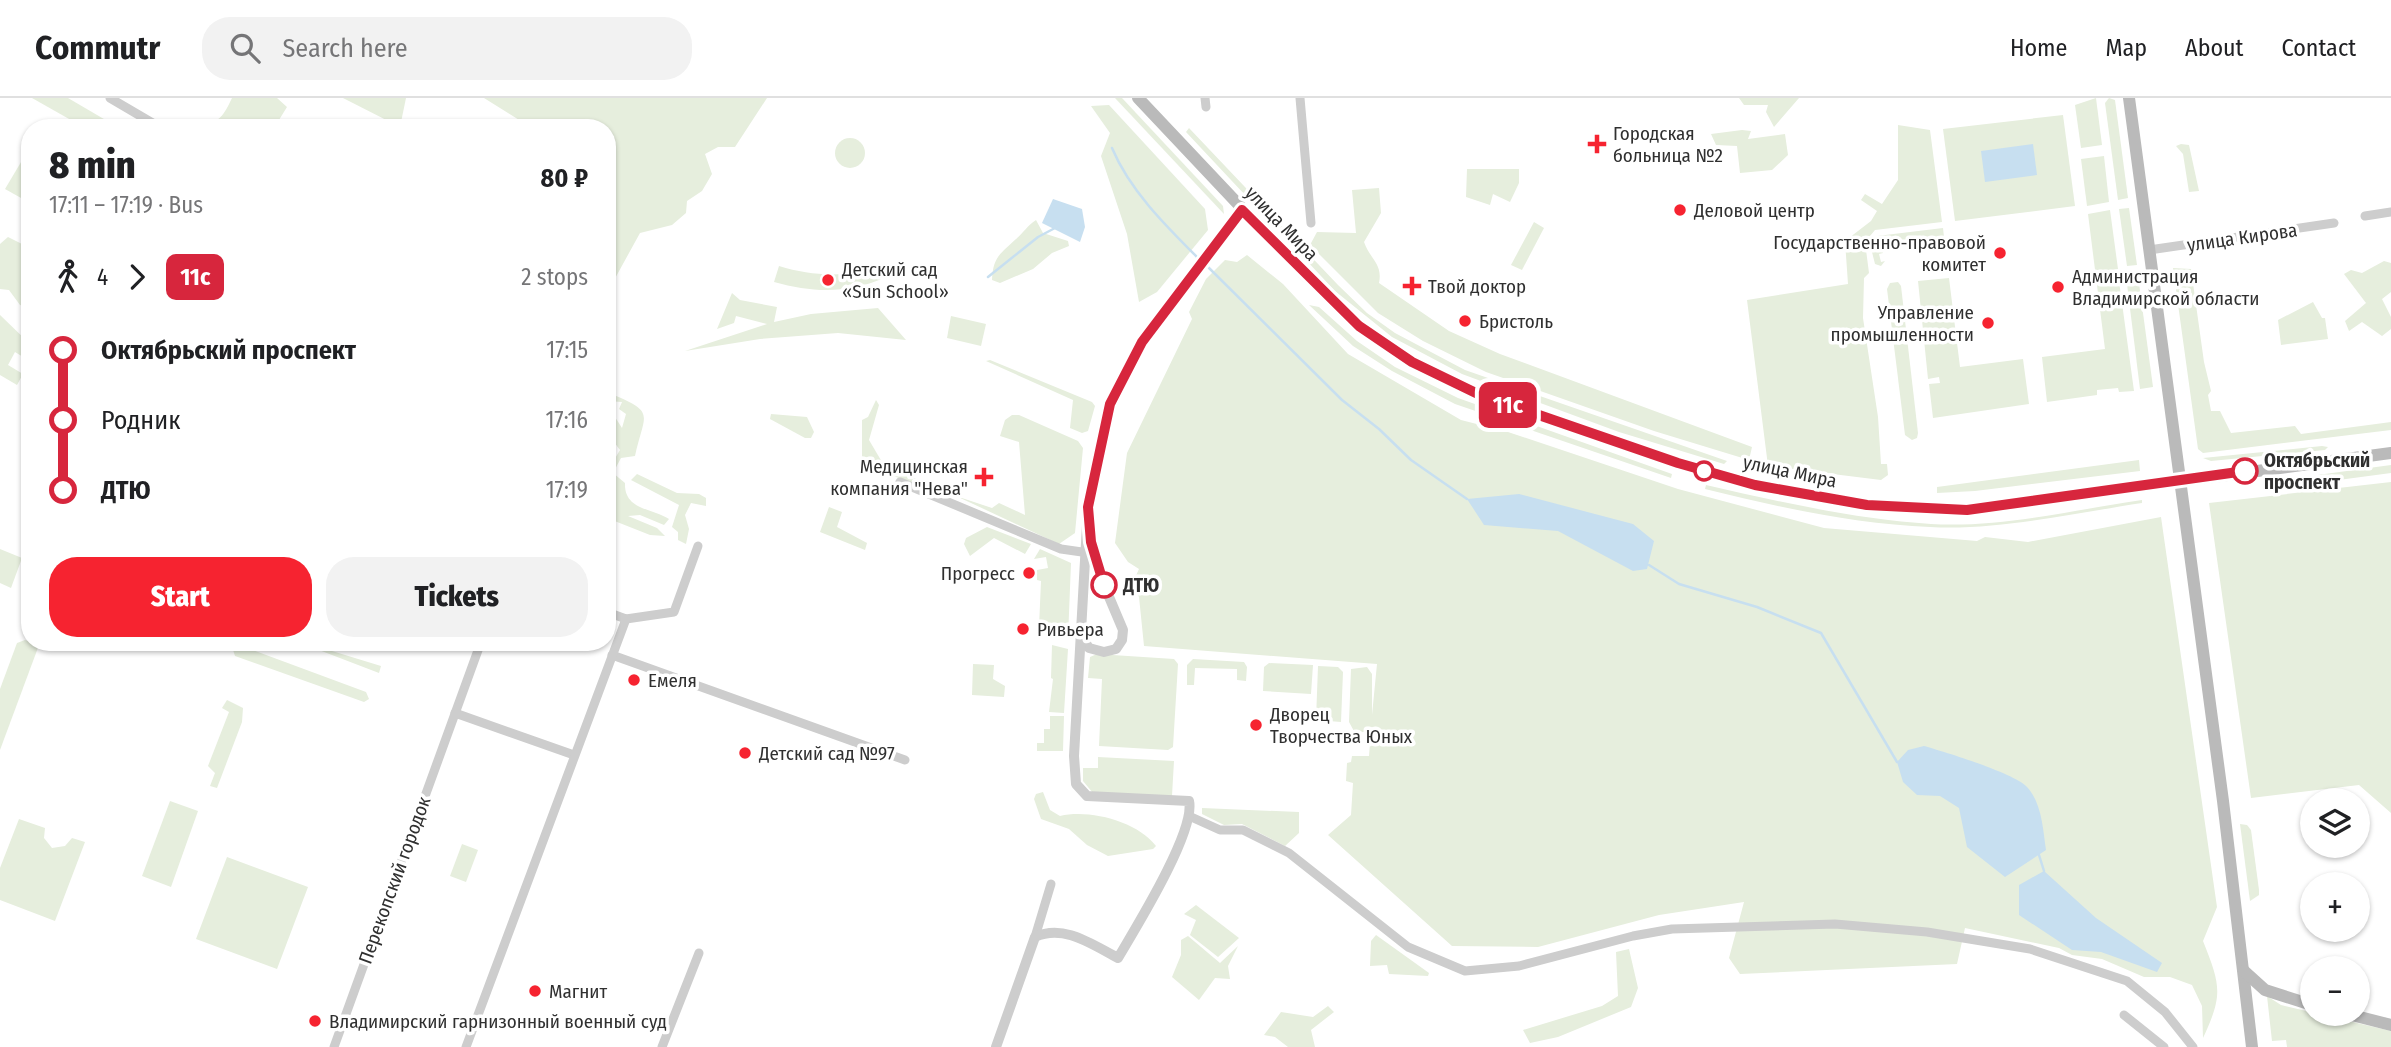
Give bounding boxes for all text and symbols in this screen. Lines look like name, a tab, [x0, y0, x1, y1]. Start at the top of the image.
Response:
search box	[202, 17, 692, 80]
text: Commutr	[35, 28, 160, 68]
icon: search	[226, 29, 264, 67]
text: Search here	[282, 33, 408, 64]
text: Home	[2010, 34, 2067, 62]
text: Map	[2105, 34, 2147, 62]
text: About	[2185, 34, 2243, 62]
text: Contact	[2281, 34, 2356, 62]
place label: Городская больница №2	[1613, 122, 1723, 167]
marker: Городская больница №2	[1587, 134, 1607, 154]
text: 8 min	[49, 142, 136, 188]
text: 80 ₽	[541, 163, 588, 194]
street label: улица Мира	[1240, 181, 1323, 266]
text: 17:11 – 17:19 · Bus	[49, 191, 203, 219]
place label: Деловой центр	[1693, 199, 1815, 222]
marker: Деловой центр	[1672, 202, 1688, 218]
street label: улица Кирова	[2185, 218, 2299, 257]
place label: Государственно-правовой комитет	[1773, 231, 1986, 276]
marker: Государственно-правовой комитет	[1992, 245, 2008, 261]
icon: walk	[49, 258, 87, 296]
icon: forward	[118, 258, 156, 296]
place label: Детский сад «Sun School»	[841, 258, 949, 303]
text: 4	[97, 263, 108, 291]
text: 11с	[180, 263, 210, 291]
text: 2 stops	[521, 263, 588, 291]
place label: Администрация Владимирской области	[2072, 265, 2259, 310]
marker: Детский сад «Sun School»	[820, 272, 836, 288]
place label: Твой доктор	[1428, 275, 1526, 298]
marker: Твой доктор	[1402, 276, 1422, 296]
marker: Администрация Владимирской области	[2050, 279, 2066, 295]
place label: Управление промышленности	[1831, 301, 1974, 346]
place label: Бристоль	[1479, 310, 1553, 333]
marker: Бристоль	[1457, 313, 1473, 329]
marker: Управление промышленности	[1980, 315, 1996, 331]
text: Октябрьский проспект	[101, 335, 356, 366]
text: 17:15	[546, 336, 588, 364]
line badge: 11с	[1468, 382, 1548, 428]
text: 11с	[1493, 391, 1523, 419]
text: Родник	[101, 405, 180, 436]
text: 17:16	[545, 406, 588, 434]
place label: Октябрьский проспект	[2264, 449, 2370, 494]
street label: улица Мира	[1741, 450, 1839, 493]
place label: Медицинская компания "Нева"	[830, 455, 968, 500]
marker: Октябрьский проспект	[2232, 458, 2258, 484]
unlabelled marker	[1694, 461, 1714, 481]
marker: Медицинская компания "Нева"	[974, 467, 994, 487]
text: ДТЮ	[101, 475, 151, 506]
text: 17:19	[546, 476, 588, 504]
button: Start	[49, 557, 312, 637]
button: Tickets	[326, 557, 588, 637]
place label: Прогресс	[941, 562, 1015, 585]
marker: Прогресс	[1021, 565, 1037, 581]
marker: ДТЮ	[1091, 572, 1117, 598]
place label: ДТЮ	[1122, 574, 1159, 597]
place label: Ривьера	[1037, 618, 1104, 641]
marker: Ривьера	[1015, 621, 1031, 637]
place label: Емеля	[648, 669, 697, 692]
marker: Емеля	[626, 672, 642, 688]
place label: Дворец Творчества Юных	[1269, 703, 1413, 748]
marker: Дворец Творчества Юных	[1248, 717, 1264, 733]
place label: Детский сад №97	[758, 742, 895, 765]
marker: Детский сад №97	[737, 745, 753, 761]
map controls	[2300, 788, 2370, 1026]
button: layers	[2300, 788, 2370, 858]
street label: Перекопский городок	[354, 793, 435, 967]
button: +	[2300, 872, 2370, 942]
button: −	[2300, 956, 2370, 1026]
place label: Магнит	[549, 980, 608, 1003]
marker: Магнит	[527, 983, 543, 999]
place label: Владимирский гарнизонный военный суд	[329, 1010, 667, 1033]
marker: Владимирский гарнизонный военный суд	[307, 1013, 323, 1029]

